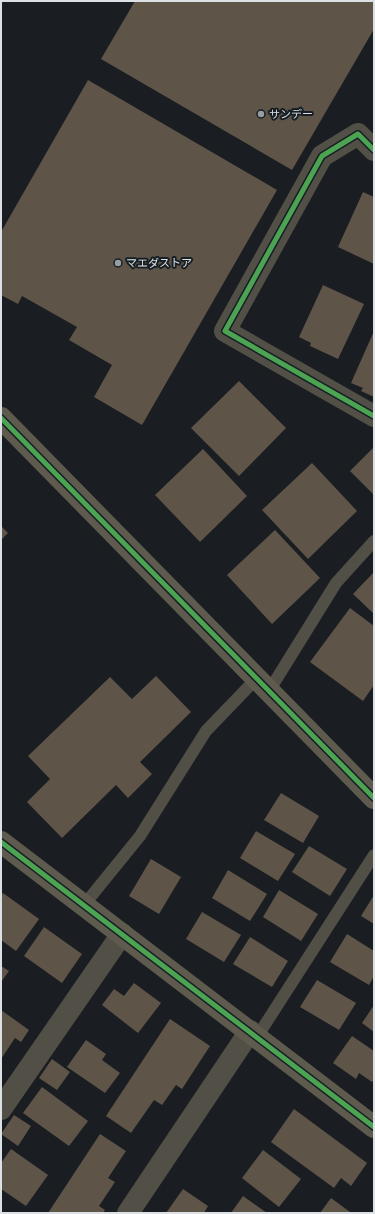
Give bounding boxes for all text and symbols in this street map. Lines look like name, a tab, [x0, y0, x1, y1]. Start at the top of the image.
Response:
place label: サンデー	[269, 108, 313, 121]
marker: サンデー	[256, 109, 266, 119]
place label: マエダストア	[126, 257, 192, 270]
marker: マエダストア	[113, 258, 123, 268]

